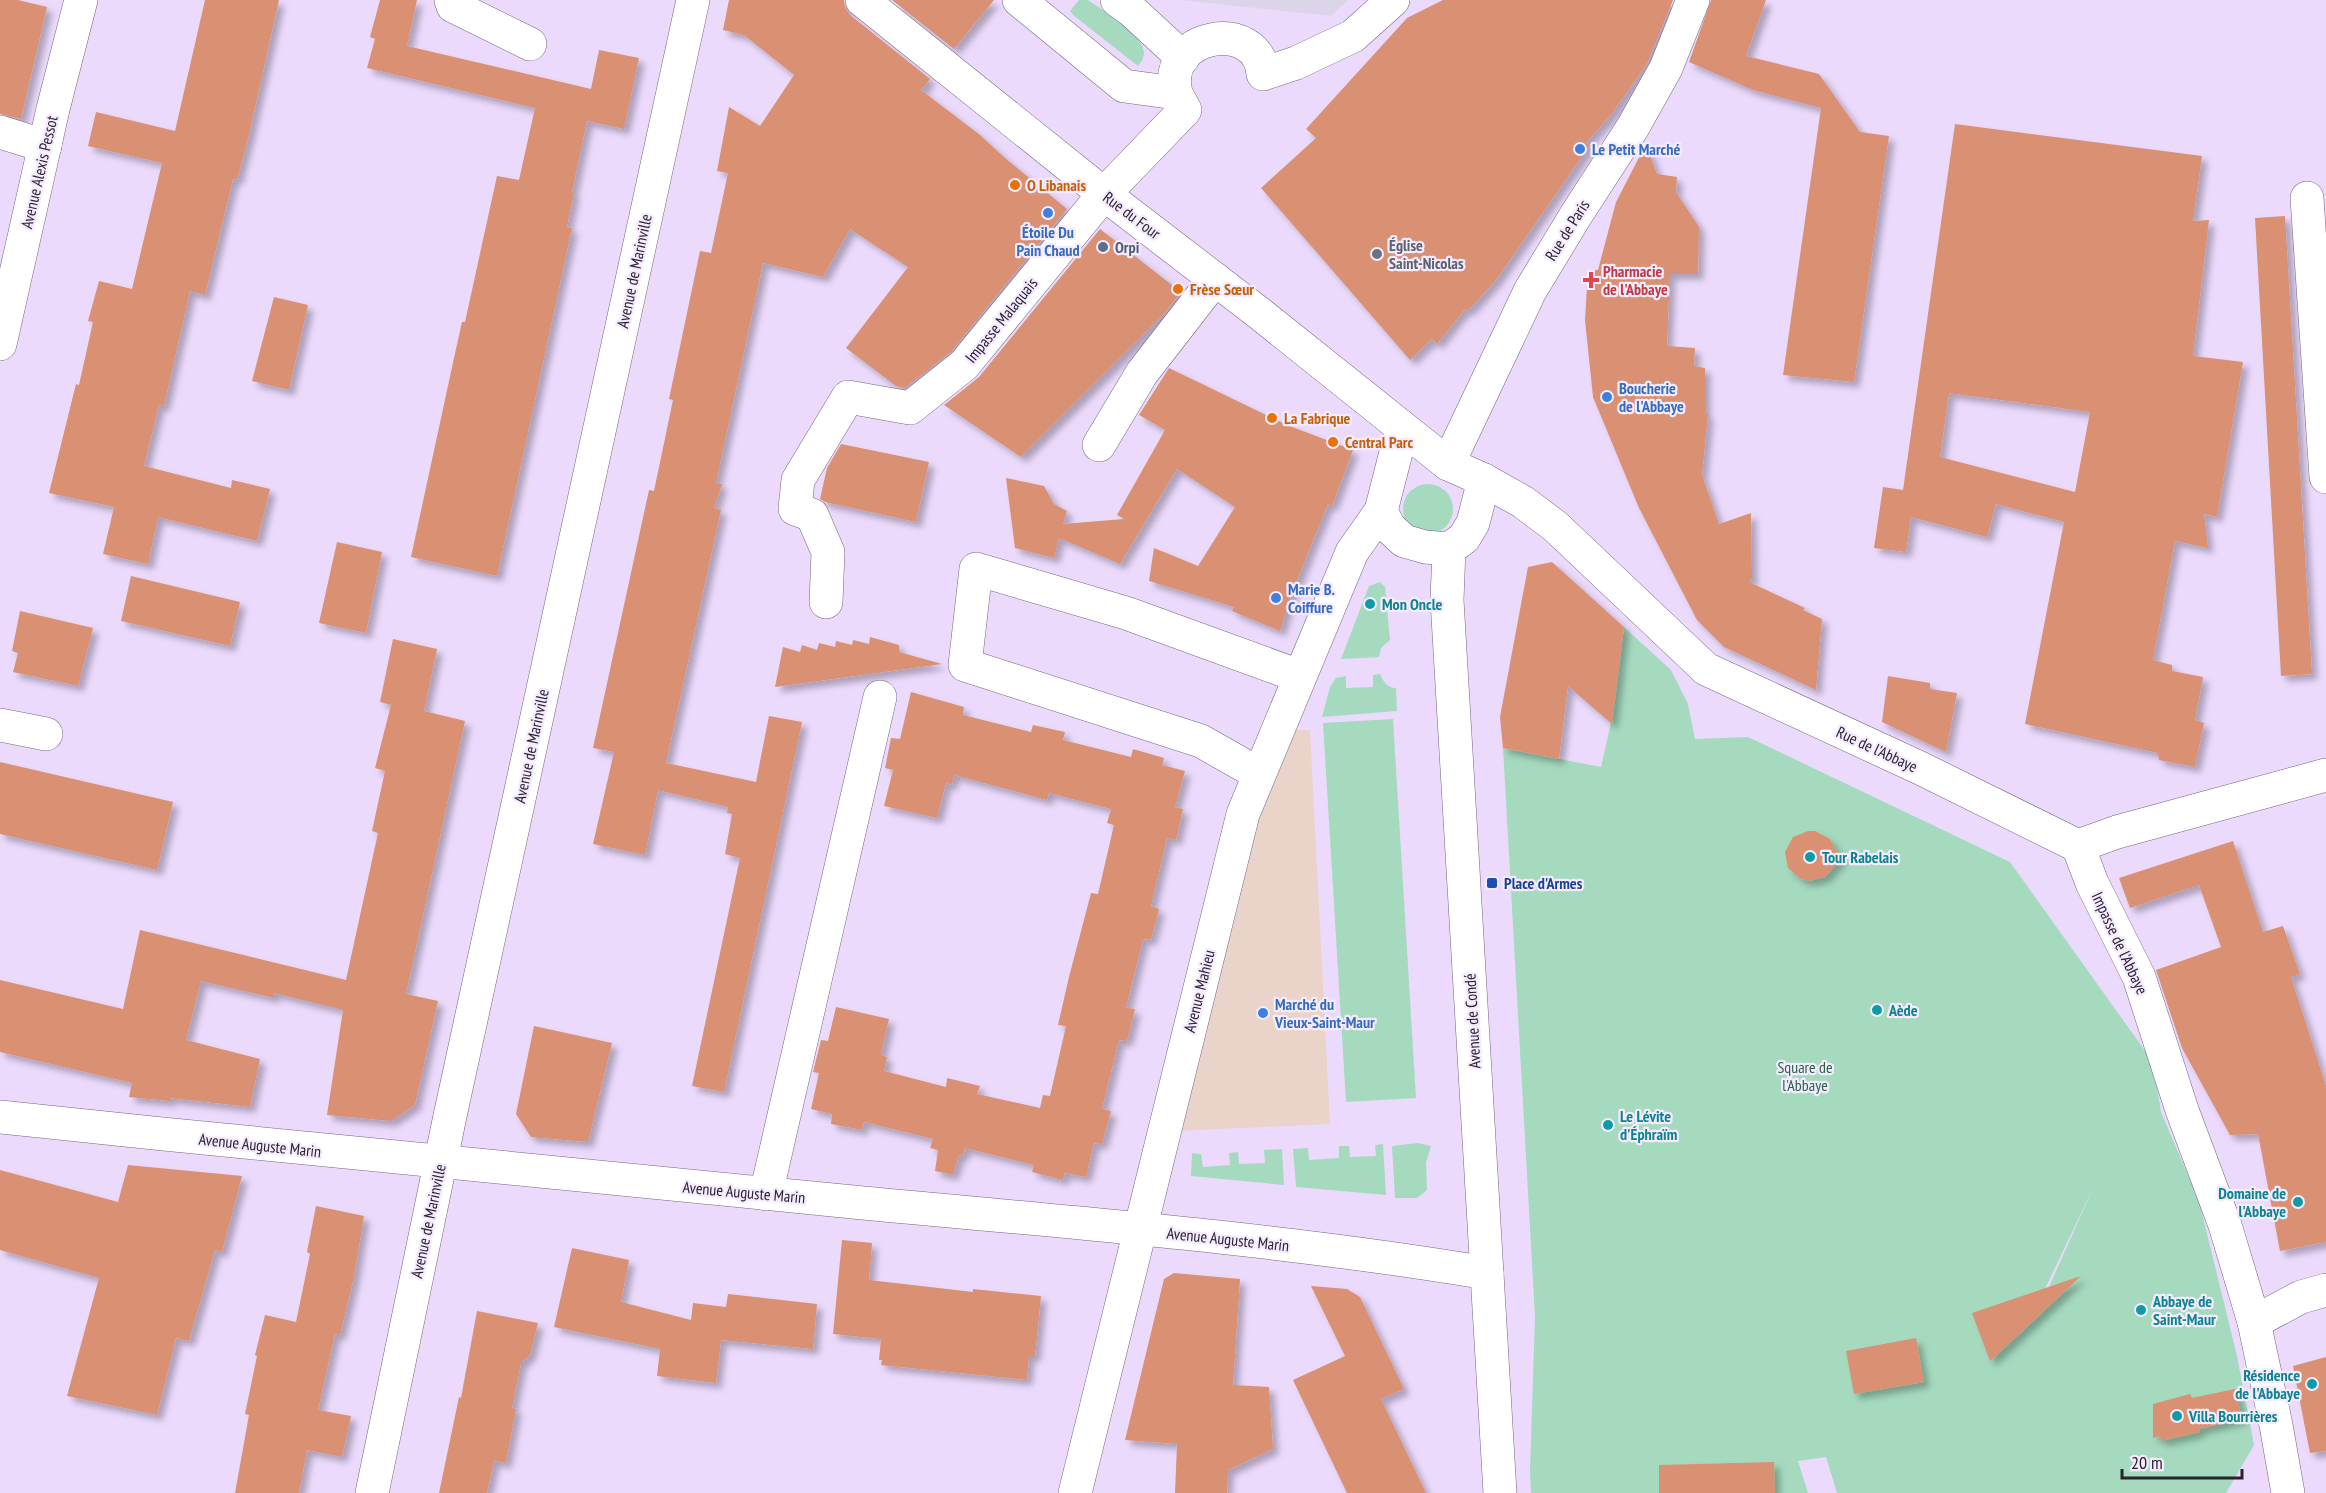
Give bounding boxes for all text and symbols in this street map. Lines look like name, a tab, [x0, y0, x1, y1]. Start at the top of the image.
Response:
street label: Avenue Alexis Pessot	[16, 113, 62, 230]
place label: Le Petit Marché	[1592, 139, 1680, 159]
marker: Le Petit Marché	[1573, 142, 1587, 156]
place label: O Libanais	[1027, 175, 1086, 195]
marker: O Libanais	[1008, 178, 1022, 192]
street label: Rue du Four	[1099, 187, 1165, 243]
street label: Rue de Paris	[1540, 196, 1594, 264]
marker: Étoile Du Pain Chaud	[1041, 206, 1055, 220]
street label: Avenue de Marinville	[612, 212, 656, 330]
place label: Étoile Du Pain Chaud	[1016, 222, 1080, 260]
place label: Église Saint-Nicolas	[1389, 235, 1464, 273]
place label: Orpi	[1115, 237, 1140, 257]
marker: Orpi	[1096, 240, 1110, 254]
marker: Église Saint-Nicolas	[1370, 247, 1384, 261]
place label: Pharmacie de l'Abbaye	[1603, 261, 1668, 299]
street label: Impasse Malaquais	[960, 273, 1042, 367]
marker: Pharmacie de l'Abbaye	[1584, 273, 1598, 287]
place label: Frèse Sœur	[1190, 279, 1254, 299]
marker: Frèse Sœur	[1171, 282, 1185, 296]
place label: Boucherie de l'Abbaye	[1619, 378, 1684, 416]
marker: Boucherie de l'Abbaye	[1600, 390, 1614, 404]
place label: La Fabrique	[1284, 408, 1351, 428]
marker: La Fabrique	[1265, 411, 1279, 425]
place label: Central Parc	[1345, 432, 1414, 452]
marker: Central Parc	[1326, 435, 1340, 449]
place label: Marie B. Coiffure	[1288, 579, 1335, 617]
marker: Marie B. Coiffure	[1269, 591, 1283, 605]
place label: Mon Oncle	[1382, 594, 1443, 614]
marker: Mon Oncle	[1363, 597, 1377, 611]
street label: Avenue de Marinville	[509, 687, 553, 805]
street label: Rue de l'Abbaye	[1833, 722, 1921, 776]
place label: Tour Rabelais	[1822, 847, 1899, 867]
marker: Tour Rabelais	[1803, 850, 1817, 864]
place label: Place d'Armes	[1504, 873, 1583, 893]
marker: Place d'Armes	[1485, 876, 1499, 890]
street label: Impasse de l'Abbaye	[2088, 889, 2152, 997]
street label: Avenue Mahieu	[1179, 948, 1219, 1034]
street label: Avenue de Condé	[1460, 973, 1484, 1069]
place label: Marché du Vieux-Saint-Maur	[1274, 994, 1375, 1032]
place label: Aède	[1888, 1000, 1918, 1020]
marker: Aède	[1870, 1003, 1884, 1017]
marker: Marché du Vieux-Saint-Maur	[1256, 1006, 1270, 1020]
park label: Square de l'Abbaye	[1777, 1057, 1833, 1095]
place label: Le Lévite d'Éphraïm	[1620, 1106, 1677, 1144]
marker: Le Lévite d'Éphraïm	[1601, 1118, 1615, 1132]
street label: Avenue Auguste Marin	[198, 1129, 322, 1161]
street label: Avenue de Marinville	[406, 1162, 450, 1280]
street label: Avenue Auguste Marin	[682, 1177, 806, 1207]
place label: Domaine de l'Abbaye	[2218, 1183, 2286, 1221]
marker: Domaine de l'Abbaye	[2291, 1195, 2305, 1209]
street label: Avenue Auguste Marin	[1166, 1223, 1290, 1255]
place label: Abbaye de Saint-Maur	[2152, 1291, 2216, 1329]
marker: Abbaye de Saint-Maur	[2134, 1303, 2148, 1317]
place label: Résidence de l'Abbaye	[2235, 1365, 2300, 1403]
marker: Résidence de l'Abbaye	[2305, 1377, 2319, 1391]
place label: Villa Bourrières	[2188, 1406, 2278, 1426]
marker: Villa Bourrières	[2170, 1409, 2184, 1423]
scale bar	[2122, 1442, 2242, 1480]
text: 20 m	[2131, 1451, 2163, 1474]

